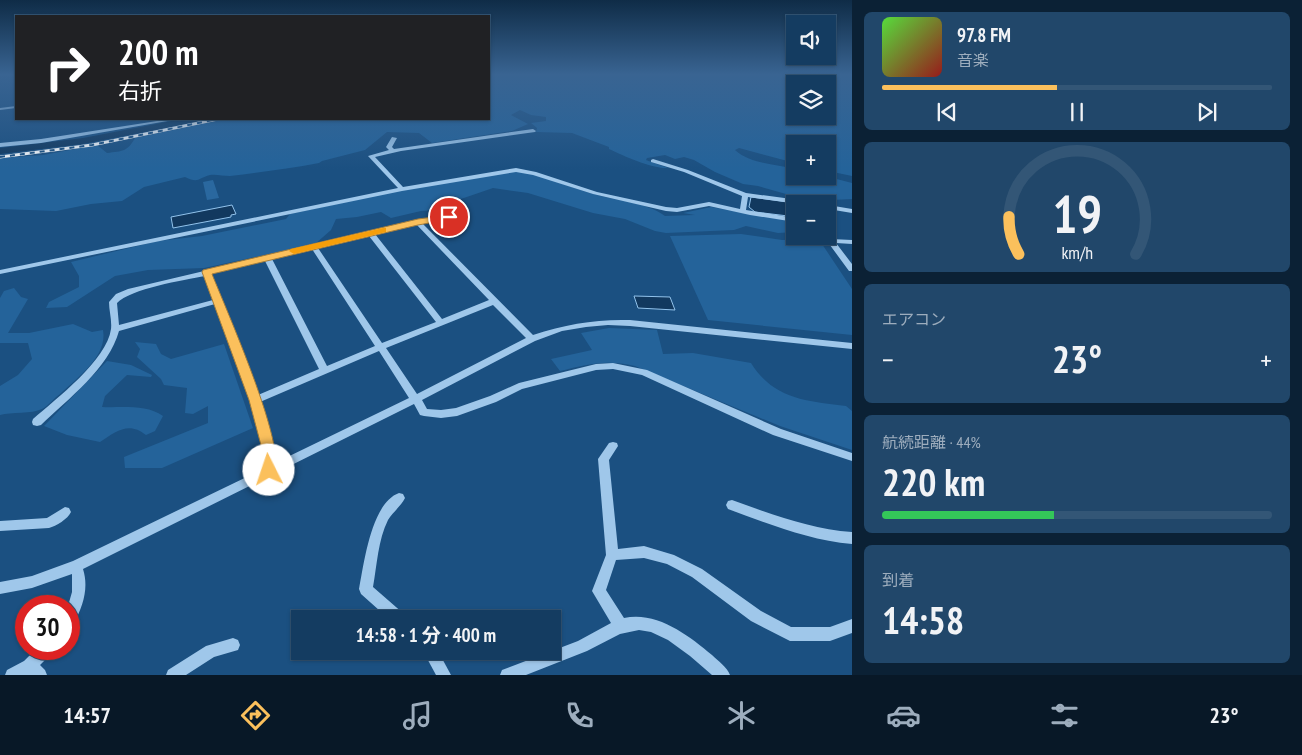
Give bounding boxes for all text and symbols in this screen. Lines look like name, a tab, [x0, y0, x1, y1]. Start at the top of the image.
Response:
map controls	[786, 15, 836, 245]
button: sound	[786, 15, 836, 65]
text: 97.8 FM	[957, 23, 1011, 47]
text: 200 m	[118, 29, 199, 75]
icon: right	[35, 35, 100, 100]
text: 音楽	[957, 50, 989, 70]
button: layers	[786, 75, 836, 125]
text: 右折	[118, 77, 162, 105]
icon: previous	[933, 98, 961, 126]
icon: pause	[1063, 98, 1091, 126]
icon: next	[1193, 98, 1221, 126]
button: +	[786, 135, 836, 185]
text: 19	[1052, 180, 1102, 247]
button: −	[786, 195, 836, 245]
pin	[428, 196, 470, 238]
icon: arrive	[435, 203, 463, 231]
text: km/h	[1061, 241, 1093, 264]
text: エアコン	[882, 309, 946, 329]
text: 23°	[1052, 334, 1102, 383]
text: −	[882, 341, 894, 378]
text: +	[1260, 341, 1272, 378]
text: 航続距離 · 44%	[882, 432, 981, 452]
position arrow	[242, 443, 294, 495]
text: 220 km	[882, 457, 985, 506]
text: 到着	[882, 570, 914, 590]
speed limit sign: 30	[15, 595, 80, 660]
text: 14:58	[882, 595, 964, 644]
text: 14:58 · 1 分 · 400 m	[356, 623, 496, 647]
icon: directions	[238, 698, 273, 733]
icon: music	[400, 698, 435, 733]
icon: phone	[562, 698, 597, 733]
icon: climate	[724, 698, 759, 733]
icon: car	[886, 698, 921, 733]
icon: filters	[1047, 698, 1082, 733]
text: 14:57	[63, 701, 111, 729]
text: 23°	[1209, 701, 1238, 729]

